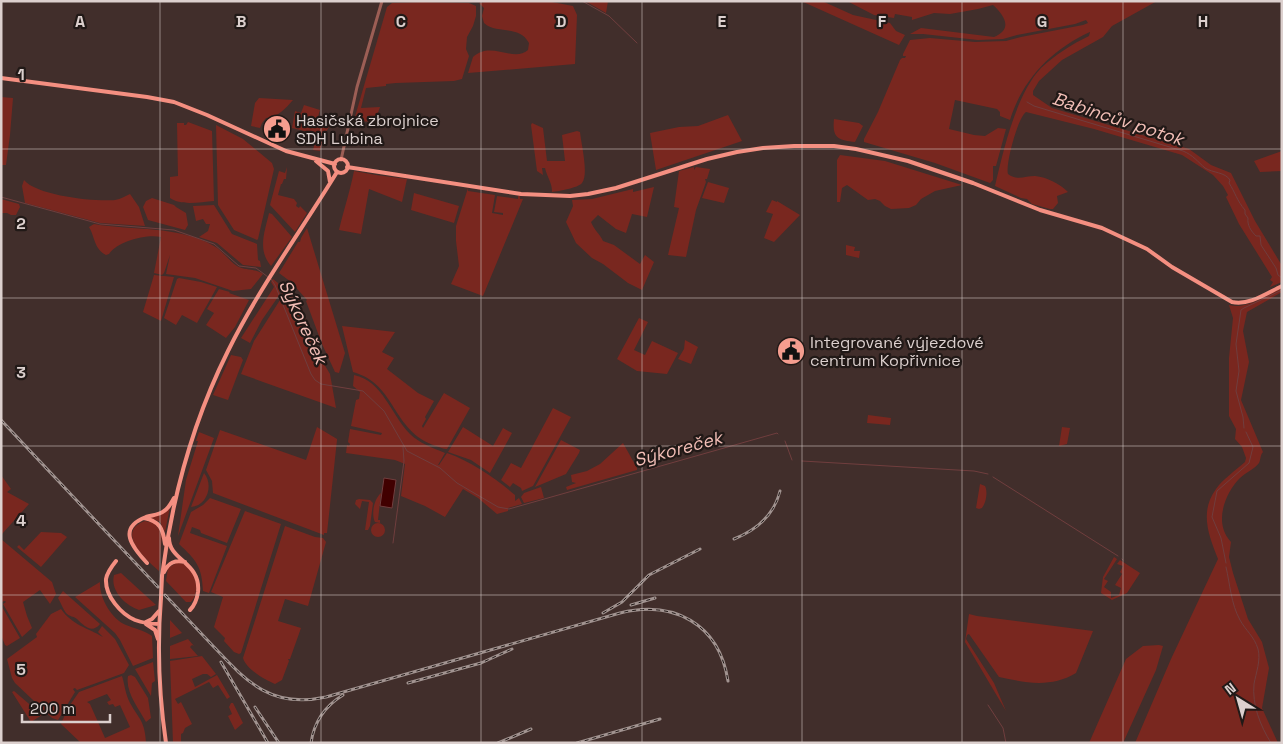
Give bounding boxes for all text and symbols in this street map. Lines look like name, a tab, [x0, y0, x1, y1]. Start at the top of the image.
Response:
text: A	[75, 11, 85, 32]
text: B	[236, 11, 246, 32]
text: C	[396, 11, 406, 32]
text: D	[556, 11, 566, 32]
text: E	[718, 11, 727, 32]
text: F	[878, 11, 887, 32]
text: G	[1037, 11, 1047, 32]
text: H	[1198, 11, 1208, 32]
text: 1	[17, 64, 25, 85]
water label: Babincův potok	[1050, 86, 1189, 151]
place label: Hasičská zbrojnice SDH Lubina	[296, 110, 439, 149]
public building icon: Hasičská zbrojnice SDH Lubina	[262, 114, 292, 144]
text: 2	[16, 213, 26, 234]
water label: Sýkoreček	[274, 276, 334, 370]
place label: Integrované výjezdové centrum Kopřivnice	[810, 332, 984, 371]
public building icon: Integrované výjezdové centrum Kopřivnice	[776, 336, 806, 366]
text: 3	[16, 362, 26, 383]
water label: Sýkoreček	[631, 425, 727, 471]
text: 4	[16, 510, 26, 531]
text: 5	[16, 659, 26, 680]
north arrow	[1213, 674, 1263, 724]
text: N	[1221, 679, 1239, 699]
scale bar	[22, 692, 110, 724]
text: 200 m	[30, 699, 75, 718]

